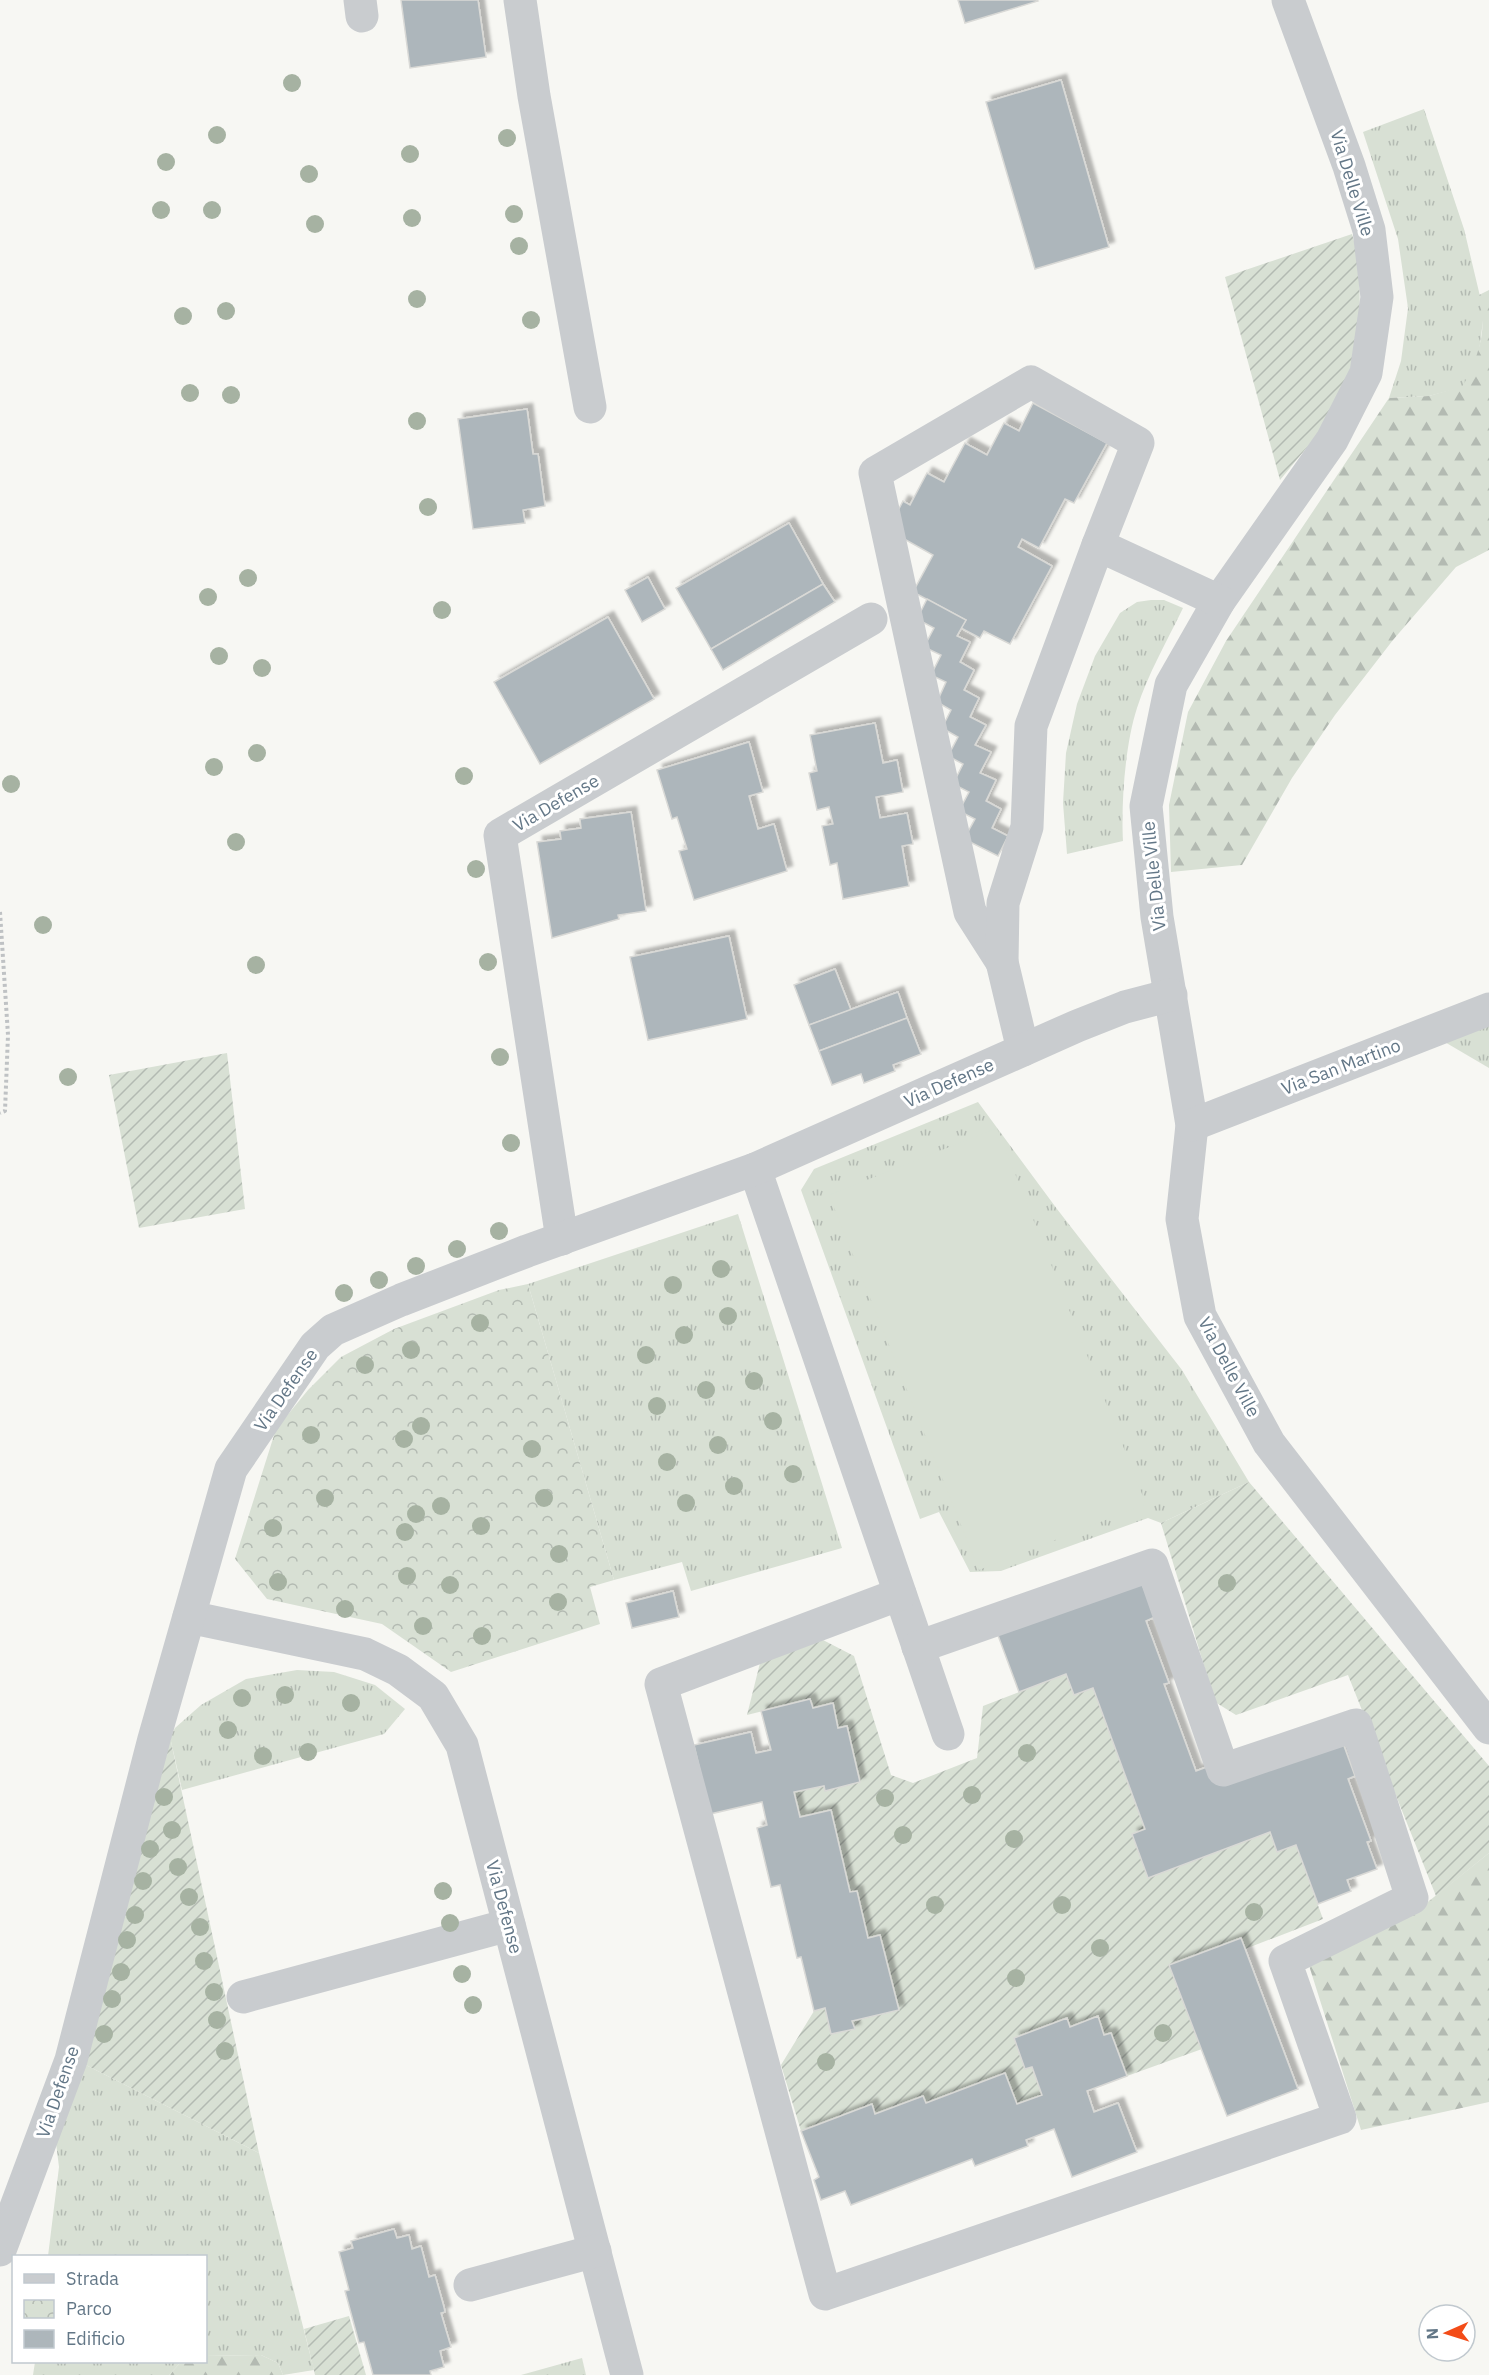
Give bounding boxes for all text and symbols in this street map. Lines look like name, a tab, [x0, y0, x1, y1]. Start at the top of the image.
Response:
street label: Via Delle Ville	[1325, 127, 1380, 239]
street label: Via Defense	[509, 769, 603, 836]
street label: Via Delle Ville	[1136, 820, 1171, 932]
street label: Via San Martino	[1278, 1033, 1404, 1100]
street label: Via Defense	[900, 1053, 997, 1113]
street label: Via Delle Ville	[1193, 1313, 1266, 1421]
street label: Via Defense	[249, 1344, 323, 1436]
street label: Via Defense	[481, 1858, 528, 1956]
street label: Via Defense	[31, 2043, 84, 2141]
legend	[12, 2255, 207, 2363]
text: Strada	[66, 2267, 119, 2290]
text: Parco	[66, 2297, 112, 2320]
north arrow	[1417, 2303, 1477, 2363]
text: Edificio	[66, 2327, 125, 2350]
text: N	[1422, 2327, 1442, 2340]

